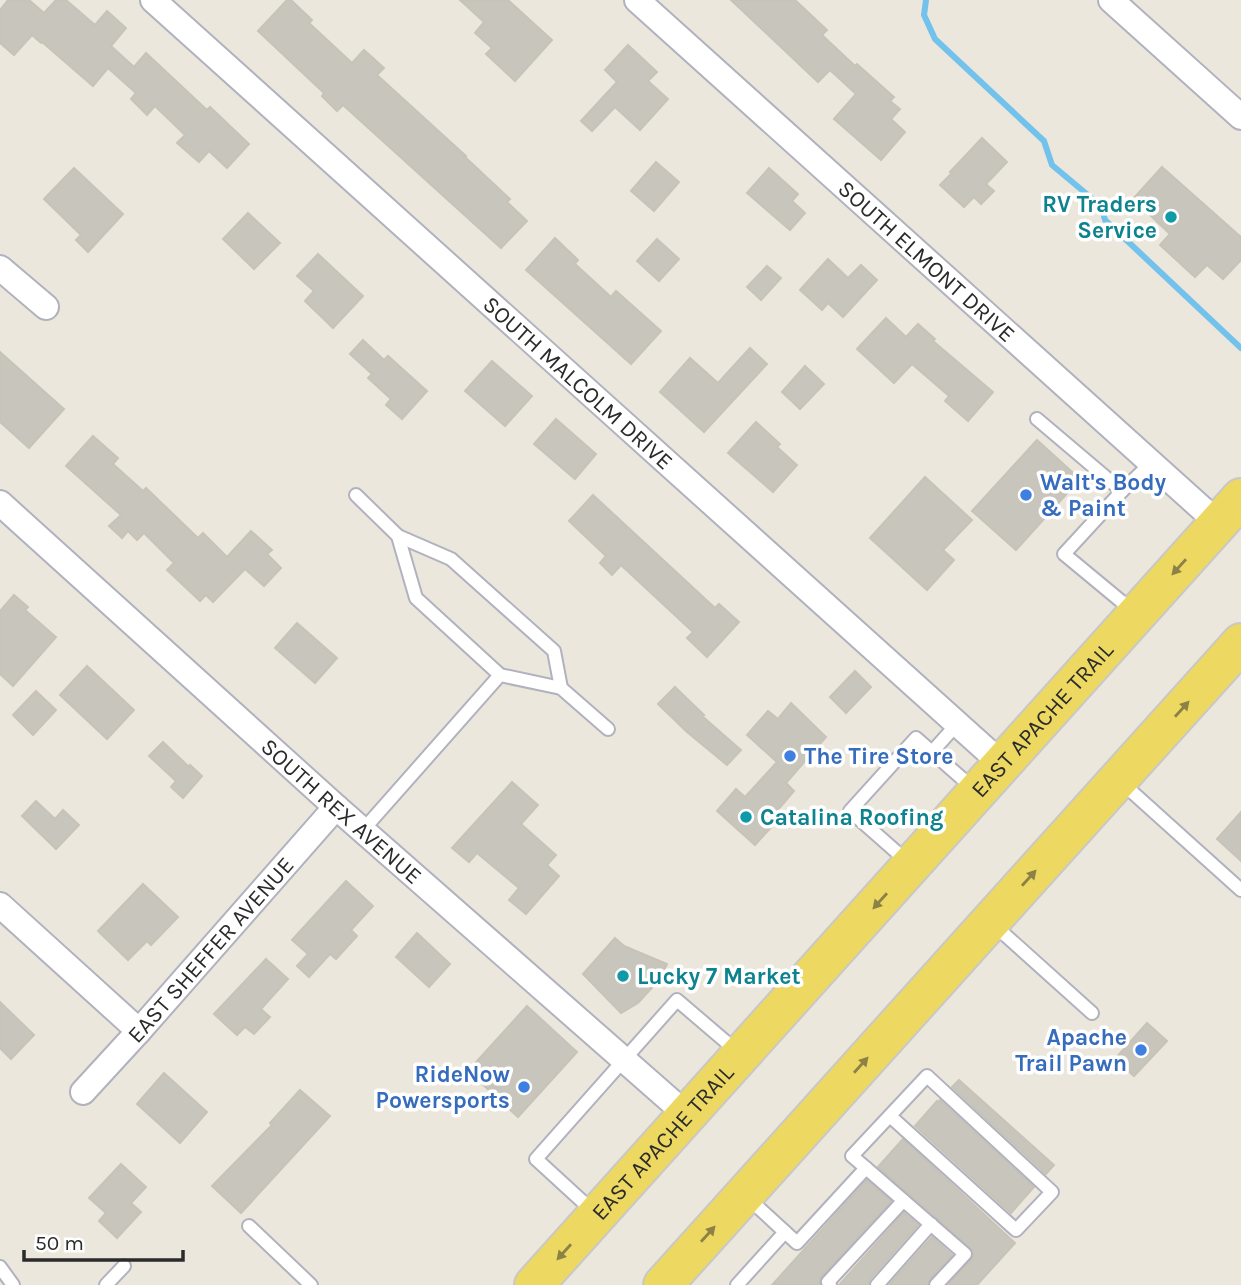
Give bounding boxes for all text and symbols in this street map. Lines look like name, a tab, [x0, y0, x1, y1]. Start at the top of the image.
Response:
street label: SOUTH ELMONT DRIVE	[833, 174, 1021, 347]
place label: RV Traders Service	[1042, 191, 1157, 244]
marker: RV Traders Service	[1163, 209, 1179, 225]
street label: SOUTH MALCOLM DRIVE	[478, 290, 679, 475]
place label: Walt's Body & Paint	[1040, 469, 1167, 522]
marker: Walt's Body & Paint	[1018, 487, 1034, 503]
one-way arrow	[1171, 558, 1187, 576]
street label: EAST APACHE TRAIL	[965, 636, 1119, 803]
one-way arrow	[1173, 701, 1189, 718]
street label: SOUTH REX AVENUE	[256, 733, 427, 890]
place label: The Tire Store	[804, 743, 953, 770]
marker: The Tire Store	[782, 748, 798, 764]
place label: Catalina Roofing	[760, 804, 943, 831]
marker: Catalina Roofing	[738, 809, 754, 825]
street label: EAST SHEFFER AVENUE	[122, 851, 299, 1048]
one-way arrow	[1021, 870, 1037, 887]
one-way arrow	[873, 892, 889, 909]
place label: Lucky 7 Market	[637, 963, 801, 990]
marker: Lucky 7 Market	[615, 968, 631, 984]
place label: Apache Trail Pawn	[1015, 1024, 1127, 1077]
marker: Apache Trail Pawn	[1133, 1042, 1149, 1058]
one-way arrow	[852, 1057, 868, 1074]
street label: EAST APACHE TRAIL	[586, 1059, 739, 1225]
place label: RideNow Powersports	[376, 1061, 511, 1114]
marker: RideNow Powersports	[516, 1079, 532, 1095]
scale bar	[24, 1218, 184, 1262]
one-way arrow	[700, 1225, 716, 1243]
text: 50 m	[35, 1231, 84, 1255]
one-way arrow	[556, 1243, 572, 1261]

